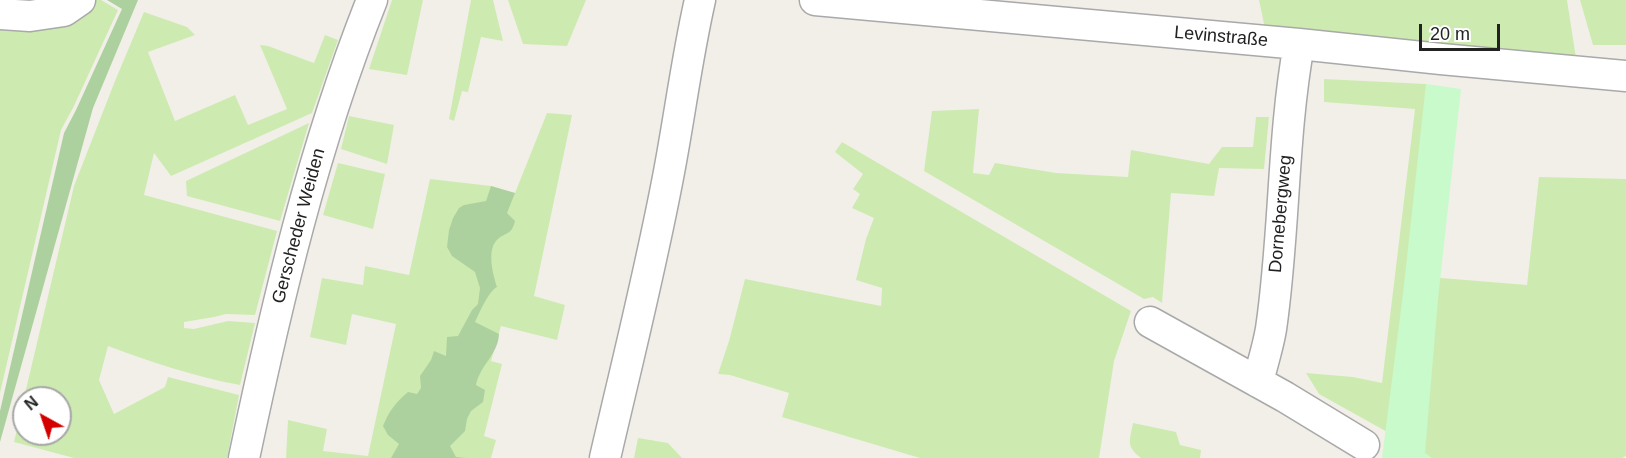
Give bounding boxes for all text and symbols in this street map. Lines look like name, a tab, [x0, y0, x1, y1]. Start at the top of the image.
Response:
scale bar	[1422, 12, 1503, 50]
street label: Levinstraße	[1173, 22, 1269, 52]
text: 20 m	[1430, 24, 1470, 44]
street label: Gerscheder Weiden	[268, 146, 330, 306]
street label: Dornebergweg	[1265, 154, 1297, 274]
north arrow	[12, 386, 72, 446]
text: N	[22, 393, 41, 414]

